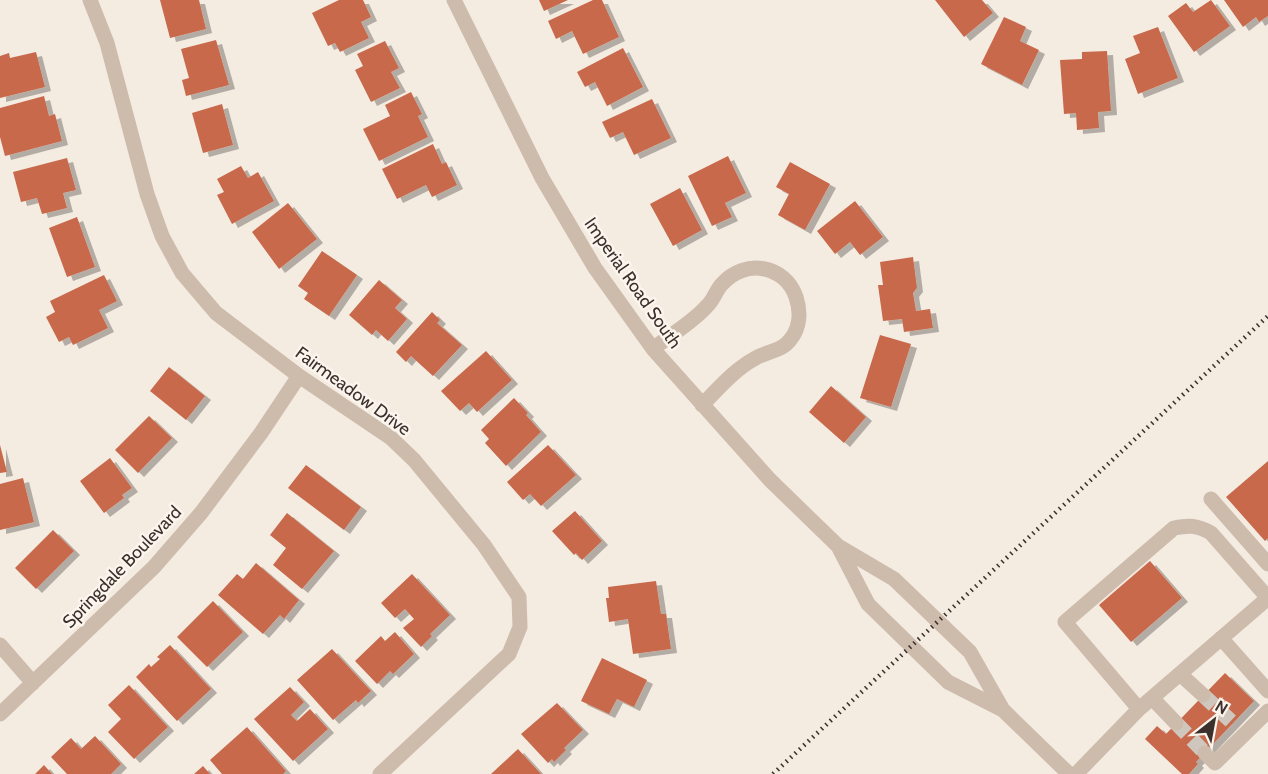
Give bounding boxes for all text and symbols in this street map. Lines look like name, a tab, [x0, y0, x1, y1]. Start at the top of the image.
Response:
street label: Imperial Road South	[580, 213, 686, 353]
street label: Fairmeadow Drive	[291, 342, 415, 440]
street label: Springdale Boulevard	[58, 501, 186, 633]
north arrow	[1184, 690, 1244, 750]
text: N	[1212, 697, 1231, 719]

